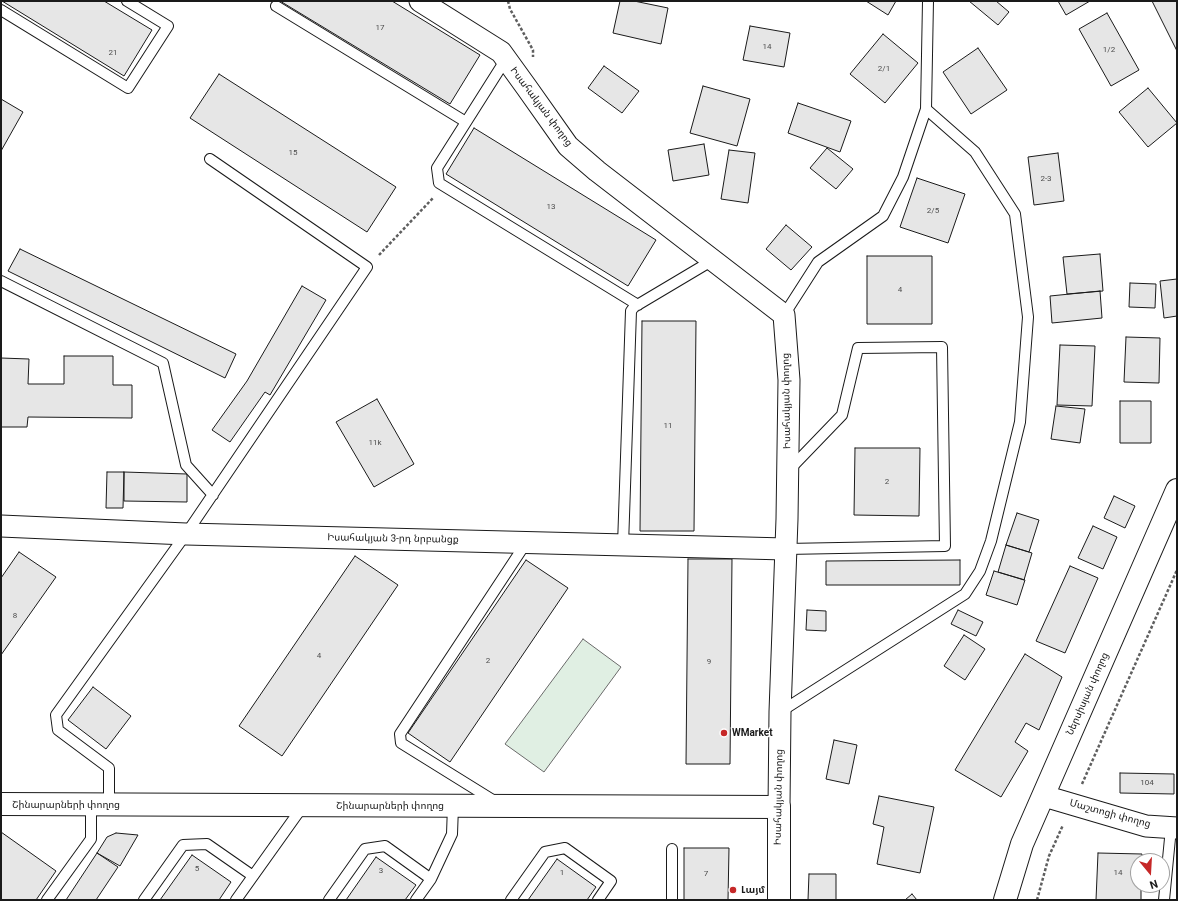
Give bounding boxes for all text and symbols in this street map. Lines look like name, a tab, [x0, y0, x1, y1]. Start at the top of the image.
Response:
house number: 17	[376, 23, 384, 33]
house number: 14	[763, 42, 771, 52]
house number: 1/2	[1103, 45, 1115, 55]
house number: 21	[109, 48, 117, 58]
house number: 2/1	[878, 64, 890, 74]
street label: Իսահակյան փողոց	[507, 65, 575, 149]
house number: 15	[289, 148, 297, 158]
house number: 2-3	[1040, 174, 1052, 184]
house number: 13	[547, 202, 555, 212]
house number: 2/5	[927, 206, 939, 216]
house number: 4	[898, 285, 902, 295]
street label: Իսահակյան փողոց	[780, 353, 794, 449]
house number: 11	[664, 421, 672, 431]
house number: 11k	[368, 438, 382, 448]
house number: 2	[885, 477, 889, 487]
street label: Իսահակյան 3-րդ նրբանցք	[327, 532, 459, 546]
house number: 8	[13, 611, 17, 621]
house number: 4	[317, 651, 321, 661]
street label: Ներսիսյան փողոց	[1064, 651, 1112, 737]
house number: 2	[486, 656, 490, 666]
house number: 9	[707, 657, 711, 667]
place label: WMarket	[732, 727, 773, 739]
marker: WMarket	[719, 728, 729, 738]
street label: Իսահակյան փողոց	[772, 749, 786, 845]
house number: 104	[1140, 778, 1154, 788]
street label: Մաշտոցի փողոց	[1068, 797, 1152, 831]
street label: Շինարարների փողոց	[12, 799, 120, 811]
street label: Շինարարների փողոց	[336, 800, 444, 812]
north arrow	[1130, 853, 1170, 893]
house number: 5	[195, 864, 199, 874]
house number: 3	[379, 866, 383, 876]
house number: 1	[560, 868, 564, 878]
house number: 14	[1114, 868, 1122, 878]
house number: 7	[704, 869, 708, 879]
text: N	[1148, 877, 1159, 891]
place label: Լայմ	[741, 884, 765, 896]
marker: Լայմ	[728, 885, 738, 895]

